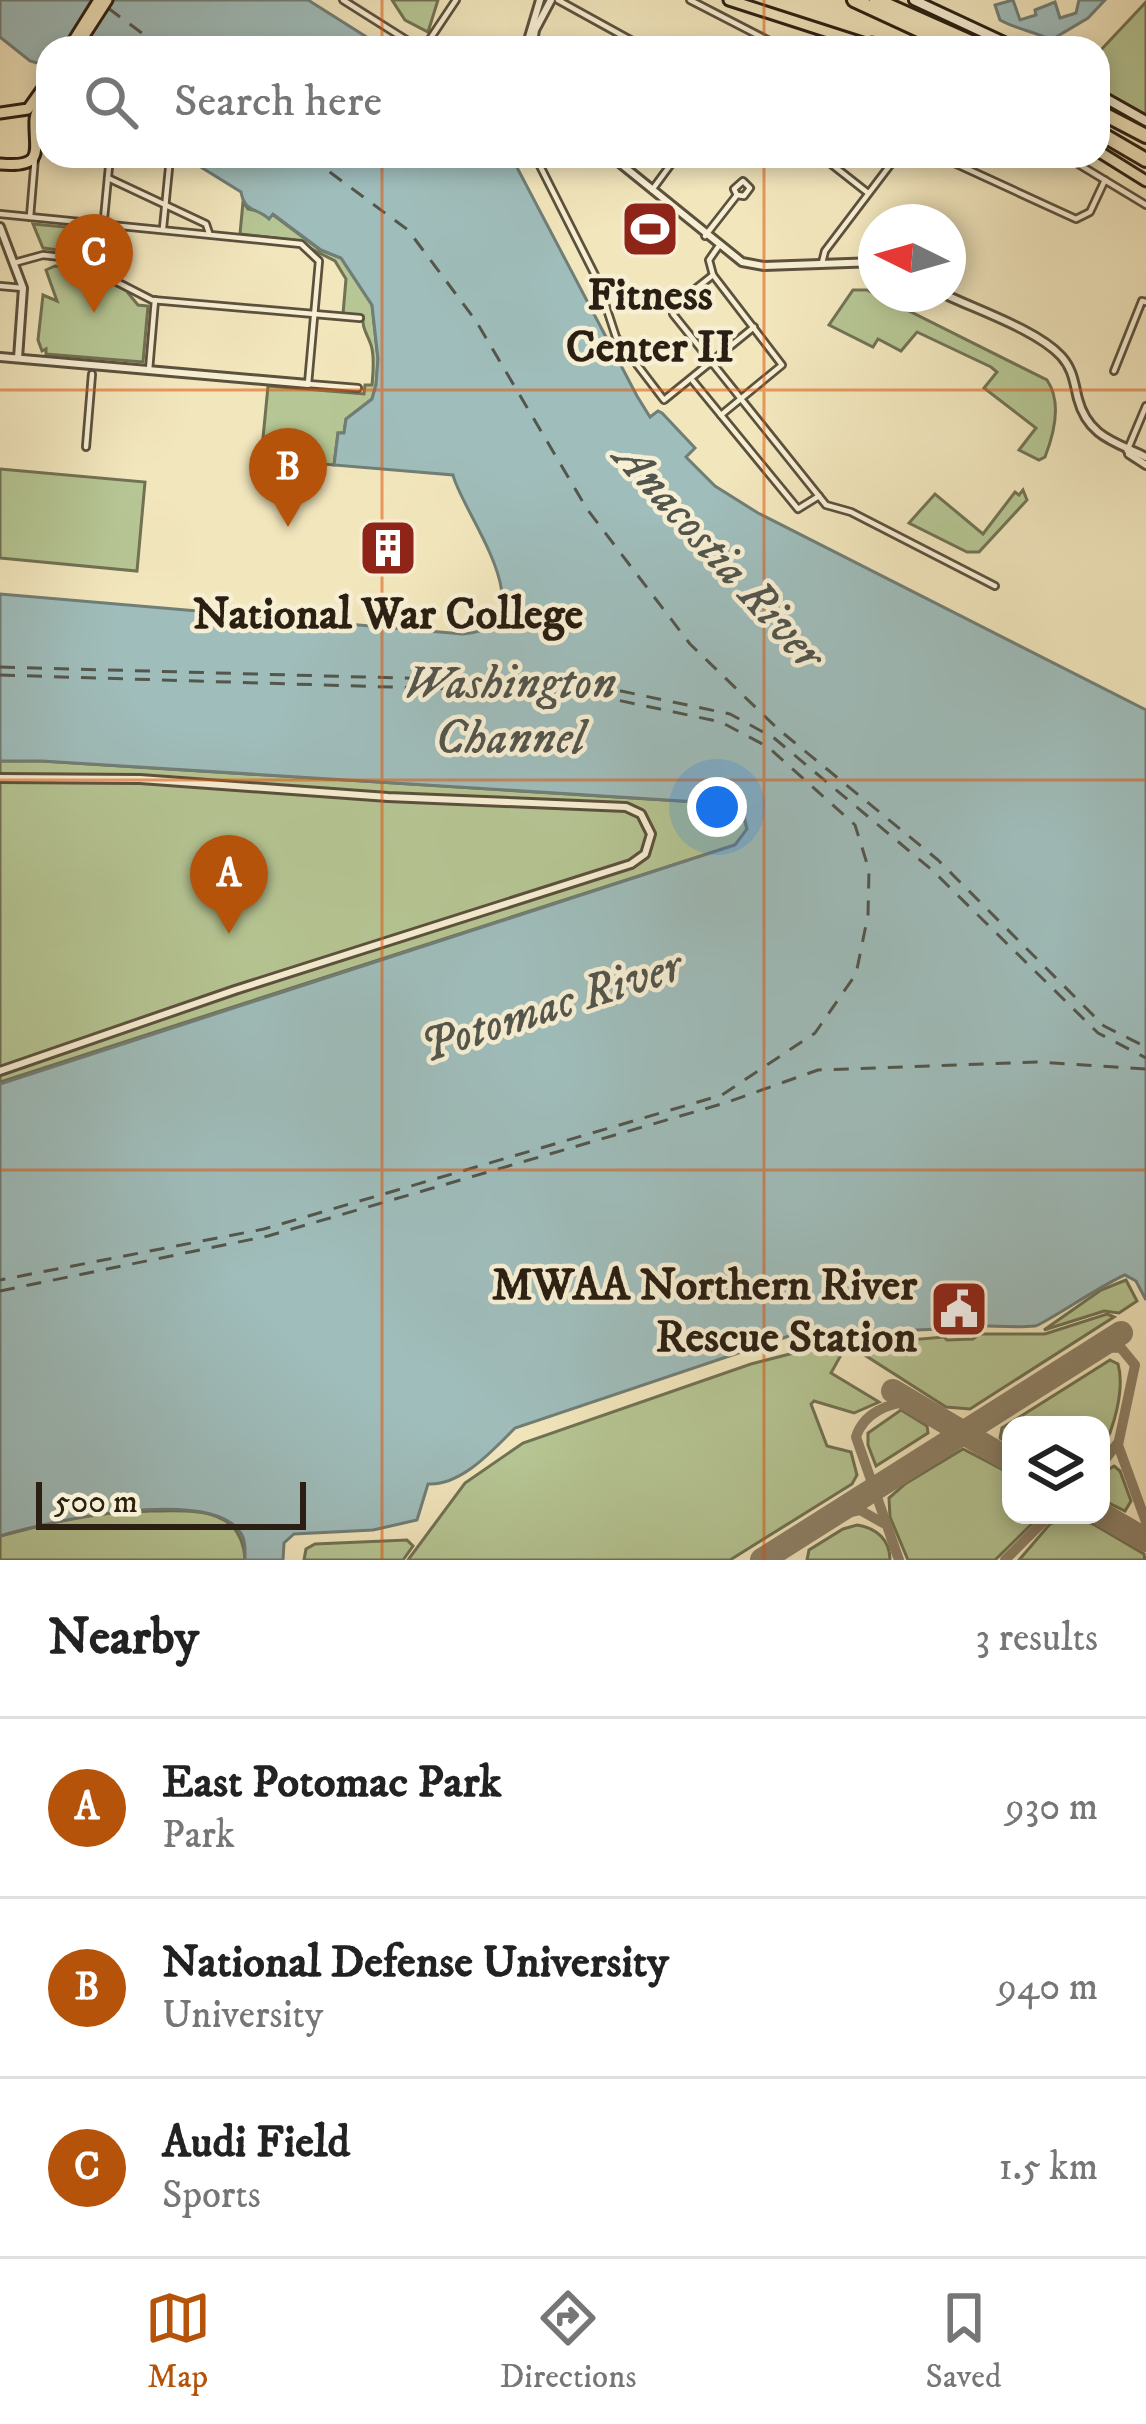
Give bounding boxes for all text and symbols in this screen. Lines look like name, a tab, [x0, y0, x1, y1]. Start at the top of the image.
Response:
search box	[36, 36, 1110, 168]
icon: search	[78, 69, 144, 135]
text: Search here	[174, 74, 382, 130]
sports icon: Fitness Center II	[619, 198, 681, 260]
north arrow	[858, 204, 966, 312]
pin: C	[55, 214, 133, 313]
place label: Fitness Center II	[566, 268, 734, 376]
water label: Anacostia River	[597, 426, 840, 685]
pin: B	[249, 428, 327, 527]
building icon: National War College	[357, 517, 419, 579]
place label: National War College	[193, 587, 584, 643]
water label: Washington Channel	[404, 654, 616, 769]
your location	[687, 777, 747, 837]
pin: A	[190, 835, 268, 934]
water label: Potomac River	[413, 935, 693, 1077]
place label: MWAA Northern River Rescue Station	[492, 1258, 918, 1366]
public building icon: MWAA Northern River Rescue Station	[928, 1278, 990, 1340]
map controls	[1002, 1416, 1110, 1524]
button: layers	[1002, 1416, 1110, 1524]
scale bar	[36, 1476, 306, 1529]
text: 500 m	[54, 1482, 138, 1523]
text: Nearby	[48, 1606, 199, 1670]
text: 3 results	[975, 1614, 1098, 1663]
text: East Potomac Park	[162, 1755, 502, 1811]
text: A	[75, 1783, 99, 1832]
text: 930 m	[1005, 1783, 1098, 1832]
text: Park	[162, 1811, 235, 1860]
text: National Defense University	[162, 1935, 669, 1991]
text: B	[75, 1963, 99, 2012]
text: 940 m	[997, 1963, 1098, 2012]
text: University	[162, 1991, 323, 2040]
text: Audi Field	[162, 2115, 350, 2171]
text: C	[74, 2143, 100, 2192]
text: 1.5 km	[999, 2143, 1098, 2192]
text: Sports	[162, 2171, 261, 2220]
tab: Map	[145, 2285, 211, 2398]
tab: Directions	[500, 2285, 636, 2398]
tab: Saved	[926, 2285, 1001, 2398]

